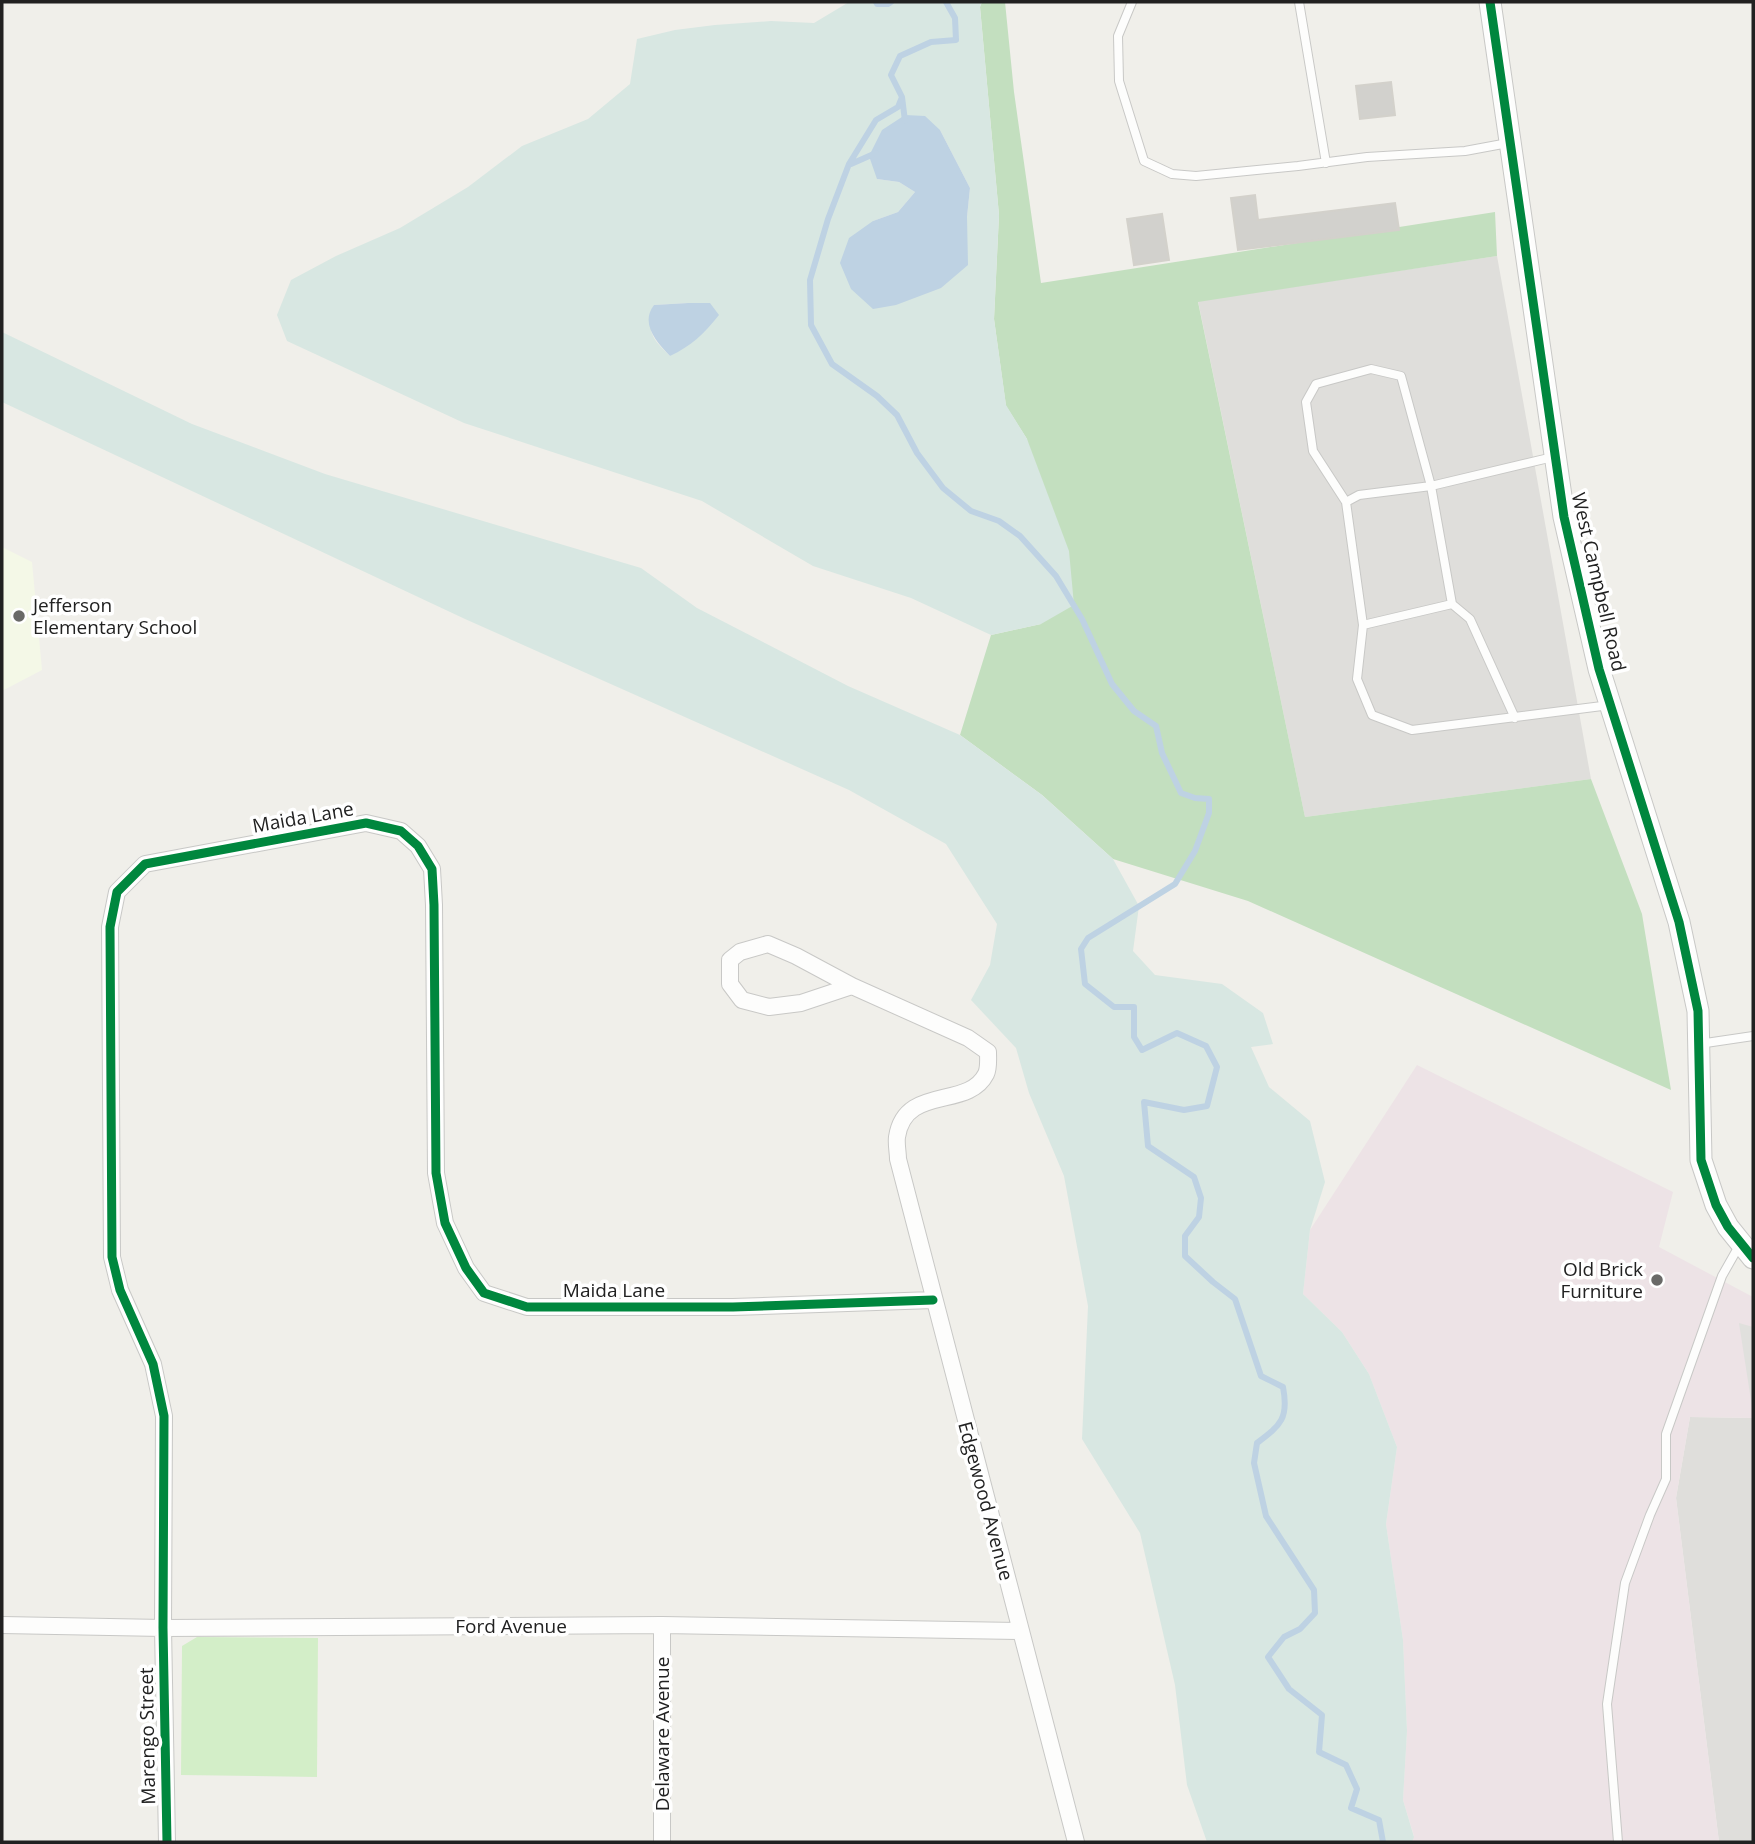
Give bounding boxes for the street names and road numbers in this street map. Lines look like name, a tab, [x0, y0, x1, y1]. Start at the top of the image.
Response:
street label: West Campbell Road	[1566, 490, 1632, 674]
street label: Maida Lane	[250, 795, 356, 839]
street label: Maida Lane	[563, 1277, 665, 1303]
street label: Edgewood Avenue	[952, 1419, 1020, 1583]
street label: Ford Avenue	[455, 1613, 567, 1639]
street label: Delaware Avenue	[649, 1657, 675, 1811]
street label: Marengo Street	[133, 1667, 161, 1805]

